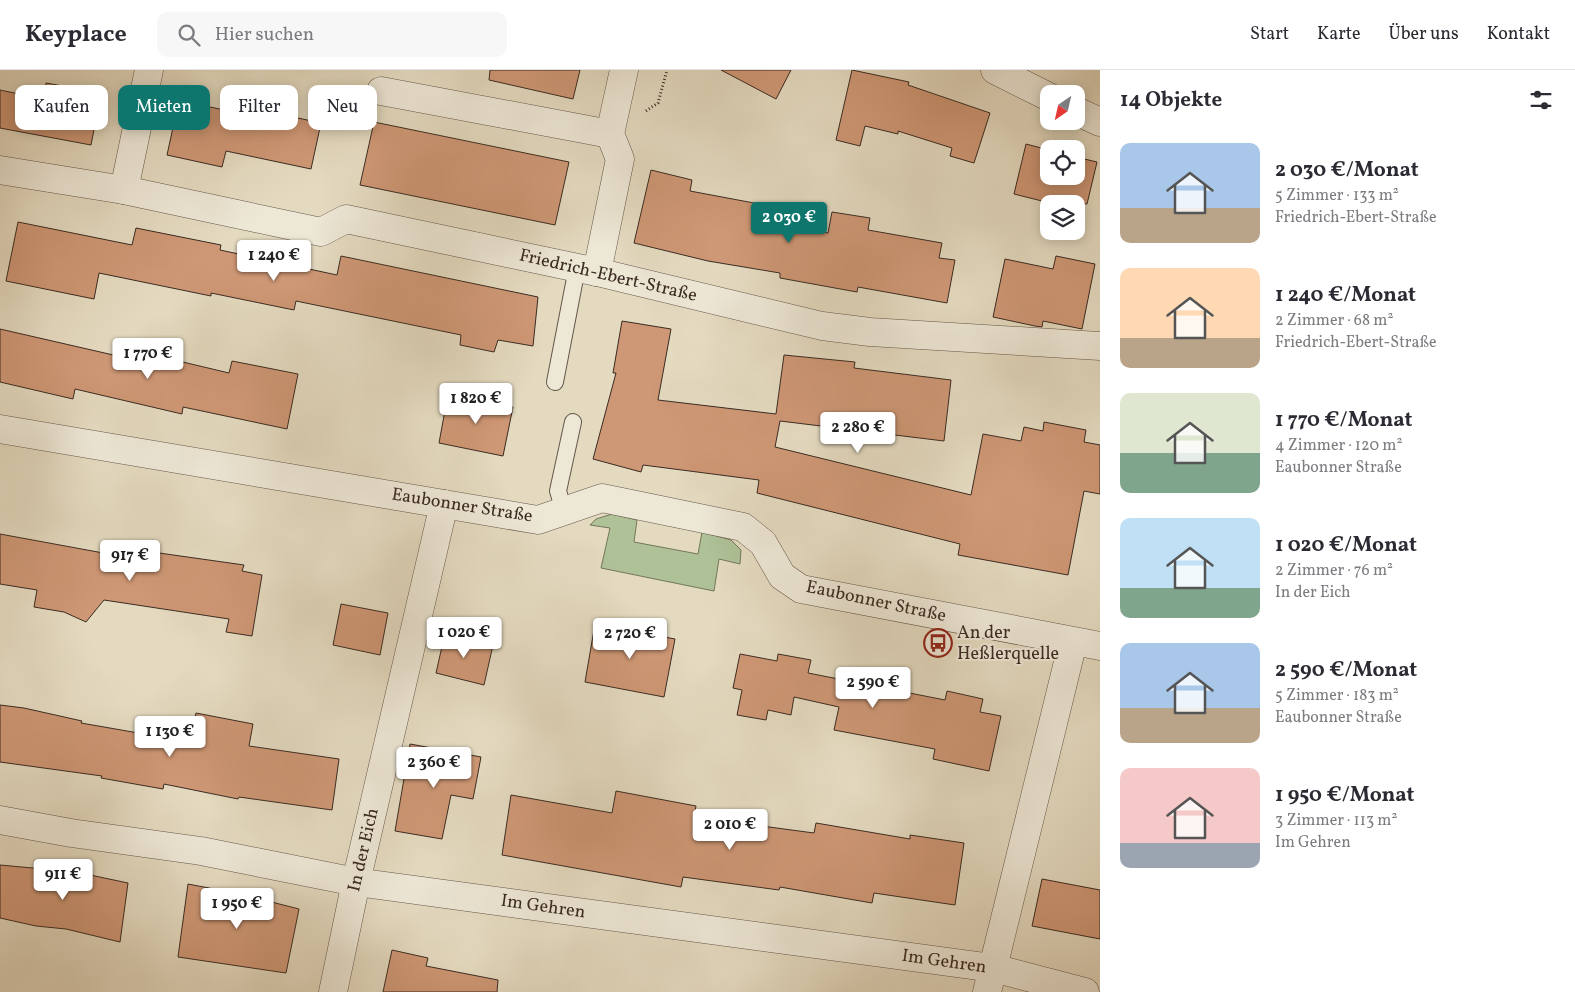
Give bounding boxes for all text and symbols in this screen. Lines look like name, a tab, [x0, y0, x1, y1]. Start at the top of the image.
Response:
search box	[157, 12, 507, 57]
text: Keyplace	[25, 18, 127, 52]
icon: search	[175, 21, 203, 49]
text: Hier suchen	[215, 22, 314, 48]
text: Start	[1250, 22, 1289, 47]
text: Karte	[1317, 22, 1361, 47]
text: Über uns	[1389, 22, 1459, 47]
text: Kontakt	[1487, 22, 1550, 47]
chip: Kaufen	[15, 85, 108, 130]
chip: Mieten	[118, 85, 210, 130]
chip: Filter	[220, 85, 298, 130]
chip: Neu	[308, 85, 377, 130]
north arrow	[1040, 85, 1085, 130]
map controls	[1040, 85, 1085, 240]
text: 14 Objekte	[1120, 86, 1222, 115]
icon: filters	[1527, 86, 1555, 114]
button: locate	[1040, 140, 1085, 185]
text: 2 030 €/Monat	[1275, 156, 1419, 185]
icon: home	[1160, 163, 1220, 223]
text: 5 Zimmer · 133 m²	[1275, 185, 1399, 207]
button: layers	[1040, 195, 1085, 240]
pin: 2 030 €	[743, 202, 835, 244]
text: 2 030 €	[762, 207, 816, 229]
text: Friedrich-Ebert-Straße	[1275, 207, 1437, 229]
pin: 1 240 €	[228, 240, 320, 282]
street label: Friedrich-Ebert-Straße	[517, 243, 699, 309]
text: 1 240 €	[248, 245, 300, 267]
text: 1 240 €/Monat	[1275, 281, 1416, 310]
icon: home	[1160, 288, 1220, 348]
text: 2 Zimmer · 68 m²	[1275, 310, 1393, 332]
text: Friedrich-Ebert-Straße	[1275, 332, 1437, 354]
pin: 1 770 €	[102, 338, 194, 380]
text: 1 770 €	[123, 343, 173, 365]
pin: 1 820 €	[430, 382, 522, 425]
text: 1 820 €	[450, 388, 502, 410]
text: 1 770 €/Monat	[1275, 406, 1412, 435]
pin: 2 280 €	[812, 412, 904, 454]
icon: home	[1160, 413, 1220, 473]
text: 2 280 €	[831, 417, 885, 439]
text: 4 Zimmer · 120 m²	[1275, 435, 1402, 457]
text: Eaubonner Straße	[1275, 457, 1402, 479]
street label: Eaubonner Straße	[390, 483, 534, 529]
text: 1 020 €/Monat	[1275, 531, 1417, 560]
icon: home	[1160, 538, 1220, 598]
pin: 917 €	[95, 540, 165, 582]
text: 917 €	[111, 545, 149, 567]
text: 2 Zimmer · 76 m²	[1275, 560, 1393, 582]
street label: Eaubonner Straße	[804, 575, 948, 629]
text: In der Eich	[1275, 582, 1351, 604]
pin: 1 020 €	[418, 616, 510, 659]
pin: 2 720 €	[584, 618, 676, 660]
place label: An der Heßlerquelle	[957, 621, 1059, 667]
text: 1 020 €	[438, 622, 490, 644]
text: 2 720 €	[604, 623, 656, 645]
bus stop icon: An der Heßlerquelle	[923, 628, 953, 658]
text: 2 590 €/Monat	[1275, 656, 1417, 685]
icon: home	[1160, 663, 1220, 723]
pin: 2 590 €	[827, 666, 919, 709]
text: 2 590 €	[847, 672, 899, 694]
text: 5 Zimmer · 183 m²	[1275, 685, 1399, 707]
text: Eaubonner Straße	[1275, 707, 1402, 729]
pin: 1 130 €	[124, 716, 216, 758]
text: 1 130 €	[146, 721, 194, 743]
pin: 2 360 €	[388, 746, 480, 789]
text: 2 360 €	[407, 752, 461, 774]
text: 1 950 €/Monat	[1275, 781, 1414, 810]
icon: home	[1160, 788, 1220, 848]
street label: In der Eich	[342, 805, 386, 894]
pin: 2 010 €	[684, 808, 776, 851]
text: 3 Zimmer · 113 m²	[1275, 810, 1397, 832]
text: 2 010 €	[704, 814, 756, 836]
text: Im Gehren	[1275, 832, 1351, 854]
pin: 911 €	[28, 858, 98, 901]
text: 911 €	[45, 864, 81, 886]
pin: 1 950 €	[191, 888, 283, 930]
street label: Im Gehren	[499, 889, 587, 925]
text: 1 950 €	[212, 893, 262, 915]
street label: Im Gehren	[900, 944, 988, 980]

